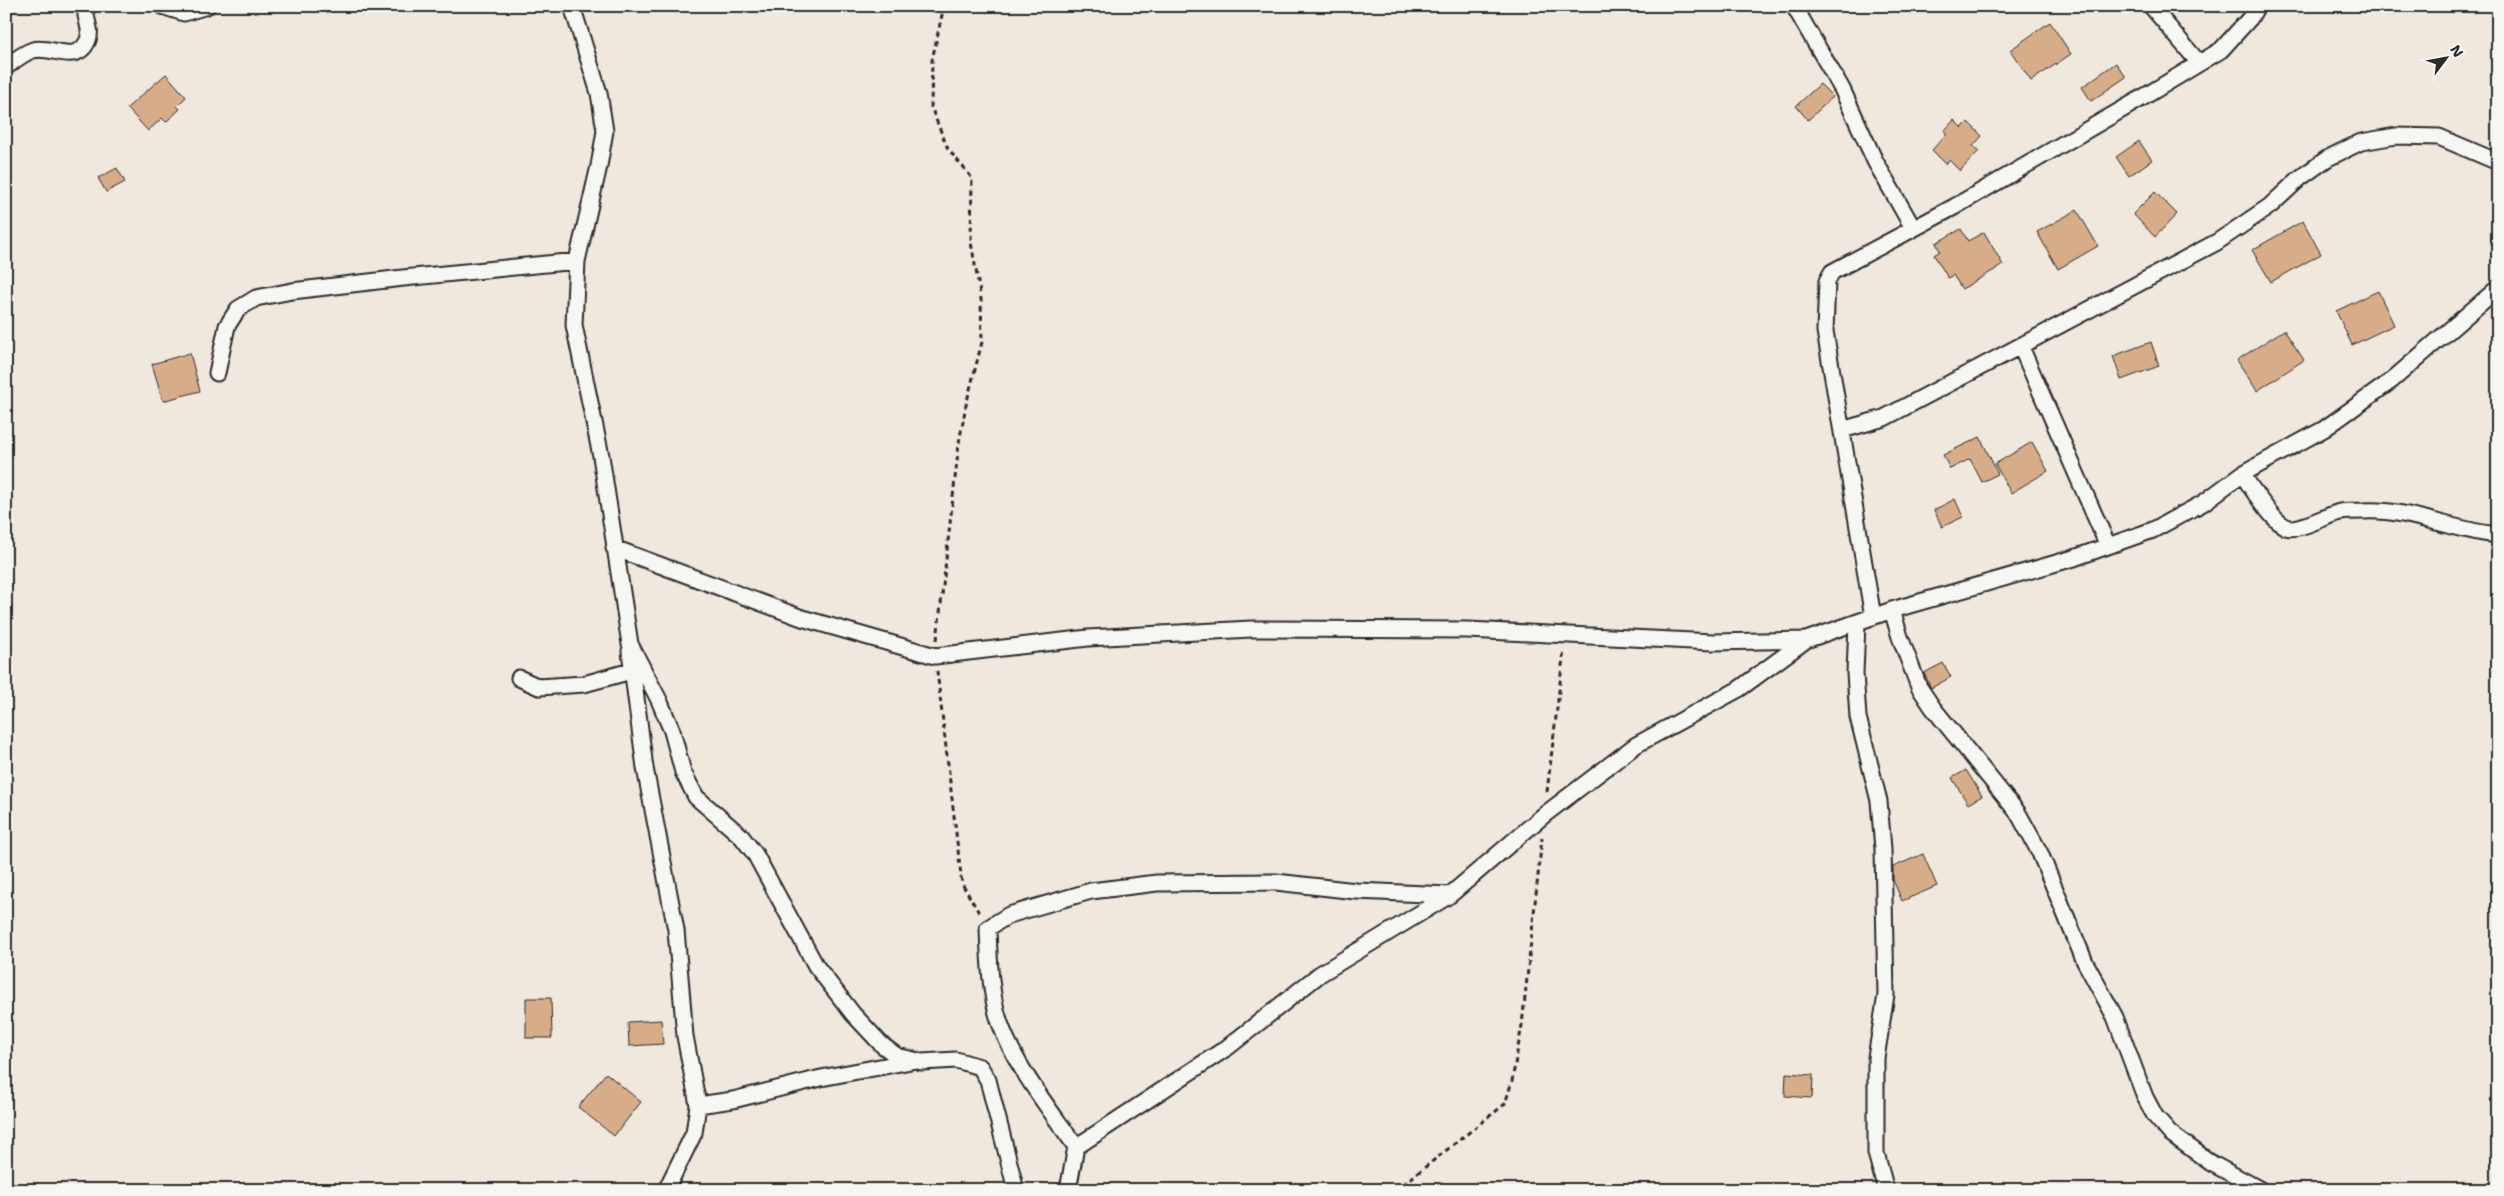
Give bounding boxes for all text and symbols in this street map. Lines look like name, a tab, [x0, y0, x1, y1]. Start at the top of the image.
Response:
north arrow	[2422, 32, 2472, 82]
text: N	[2446, 42, 2468, 61]

